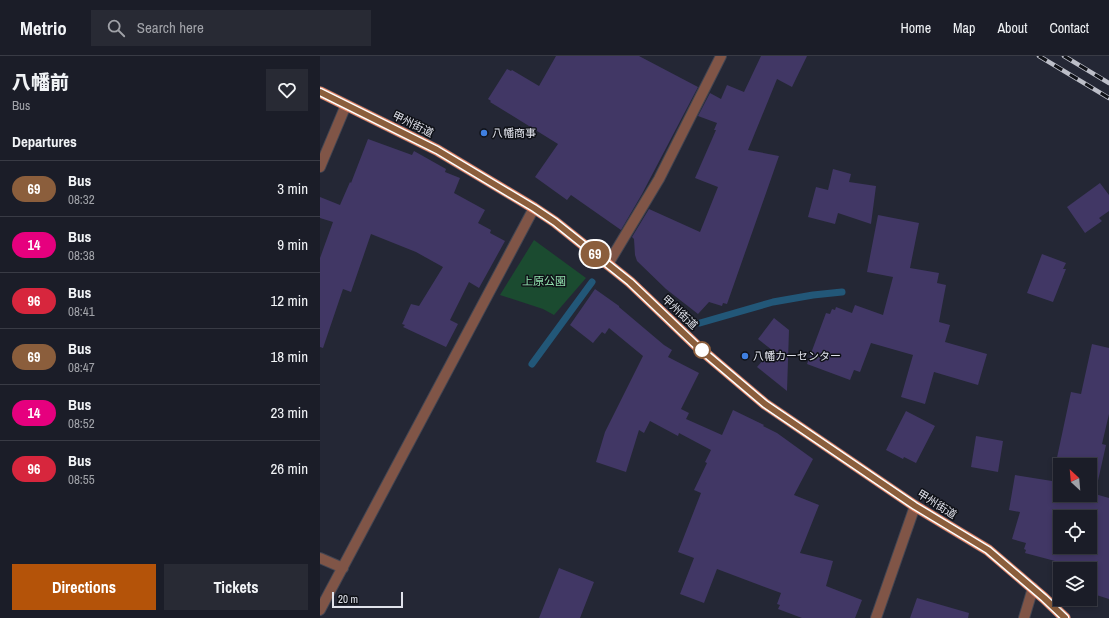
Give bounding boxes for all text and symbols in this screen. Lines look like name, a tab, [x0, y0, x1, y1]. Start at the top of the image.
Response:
search box	[91, 10, 371, 46]
text: Metrio	[20, 15, 67, 41]
icon: search	[105, 17, 127, 39]
text: Search here	[137, 17, 204, 38]
text: Home	[900, 19, 931, 37]
text: Map	[953, 19, 975, 37]
text: About	[997, 19, 1027, 37]
text: Contact	[1049, 19, 1089, 37]
text: 八幡前	[12, 69, 69, 95]
button: heart	[266, 69, 308, 111]
text: Bus	[12, 97, 30, 114]
street label: 甲州街道	[390, 108, 436, 140]
place label: 八幡商事	[492, 126, 536, 140]
marker: 八幡商事	[479, 128, 489, 138]
text: Departures	[12, 131, 77, 152]
text: Bus	[68, 170, 91, 191]
text: 3 min	[277, 178, 308, 199]
text: 69	[28, 180, 40, 198]
text: 08:32	[68, 191, 95, 208]
text: Bus	[68, 226, 91, 247]
text: 9 min	[277, 234, 308, 255]
text: 14	[28, 236, 40, 254]
line badge: 69	[577, 241, 613, 267]
text: 69	[589, 245, 601, 263]
text: 08:38	[68, 247, 95, 264]
park label: 上原公園	[522, 274, 566, 288]
text: Bus	[68, 282, 91, 303]
text: 12 min	[270, 290, 308, 311]
text: 96	[28, 292, 40, 310]
street label: 甲州街道	[659, 292, 701, 332]
text: 08:41	[68, 303, 95, 320]
text: Bus	[68, 338, 91, 359]
unlabelled marker	[693, 341, 711, 359]
text: 18 min	[270, 346, 308, 367]
text: 69	[28, 348, 40, 366]
place label: 八幡カーセンター	[753, 349, 841, 363]
marker: 八幡カーセンター	[740, 351, 750, 361]
text: 08:47	[68, 359, 95, 376]
text: Bus	[68, 394, 91, 415]
text: 23 min	[270, 402, 308, 423]
text: 14	[28, 404, 40, 422]
text: 08:52	[68, 415, 95, 432]
text: Bus	[68, 450, 91, 471]
text: 26 min	[270, 458, 308, 479]
north arrow	[1053, 458, 1097, 502]
map controls	[1053, 458, 1097, 606]
text: 96	[28, 460, 40, 478]
text: 08:55	[68, 471, 95, 488]
street label: 甲州街道	[915, 486, 959, 522]
button: locate	[1053, 510, 1097, 554]
button: layers	[1053, 562, 1097, 606]
button: Directions	[12, 564, 156, 610]
button: Tickets	[164, 564, 308, 610]
scale bar	[332, 590, 403, 609]
text: 20 m	[338, 592, 358, 606]

